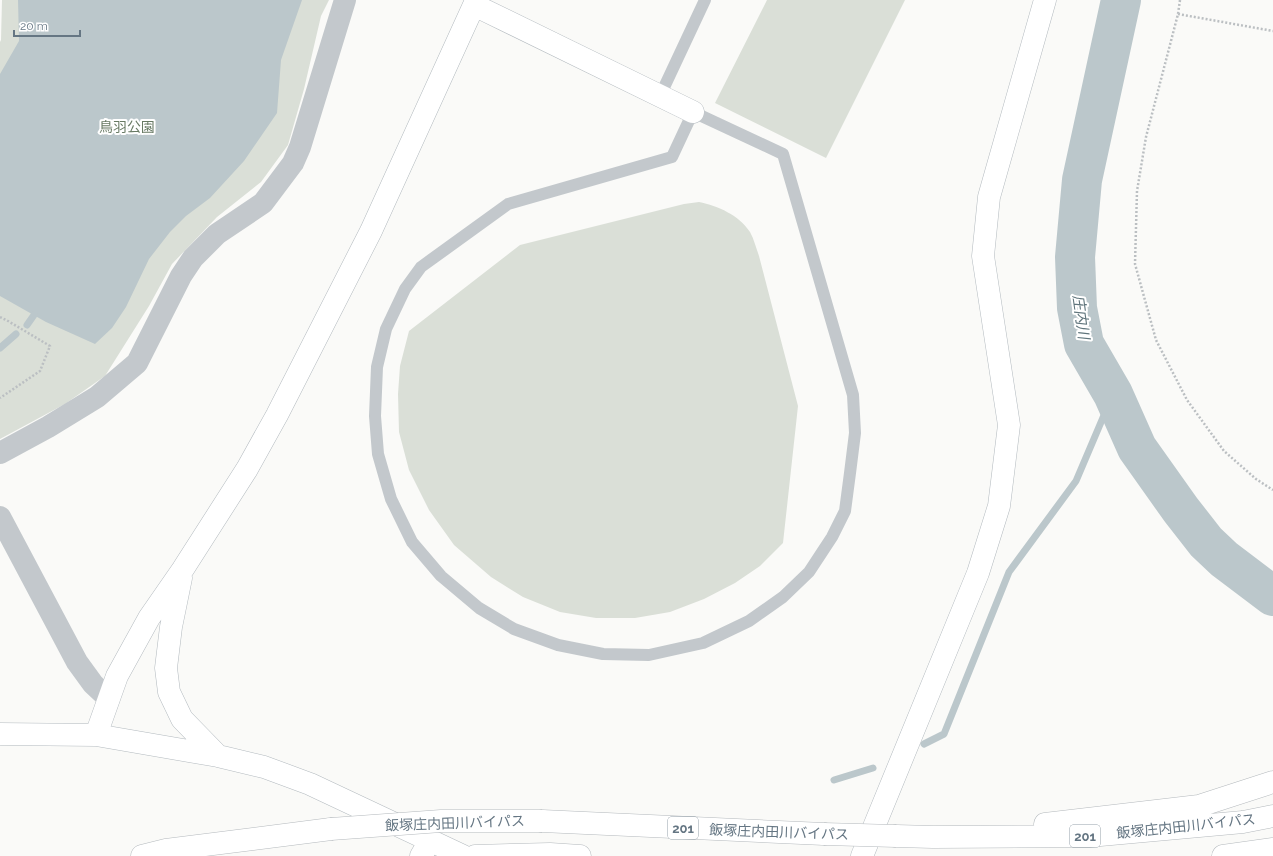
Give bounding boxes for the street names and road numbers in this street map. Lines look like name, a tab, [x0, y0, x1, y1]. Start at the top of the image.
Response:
street label: 飯塚庄内田川バイパス	[1116, 811, 1256, 841]
street label: 飯塚庄内田川バイパス	[385, 813, 525, 833]
road number: 201	[668, 817, 698, 839]
street label: 飯塚庄内田川バイパス	[709, 822, 849, 842]
road number: 201	[1070, 825, 1100, 847]

